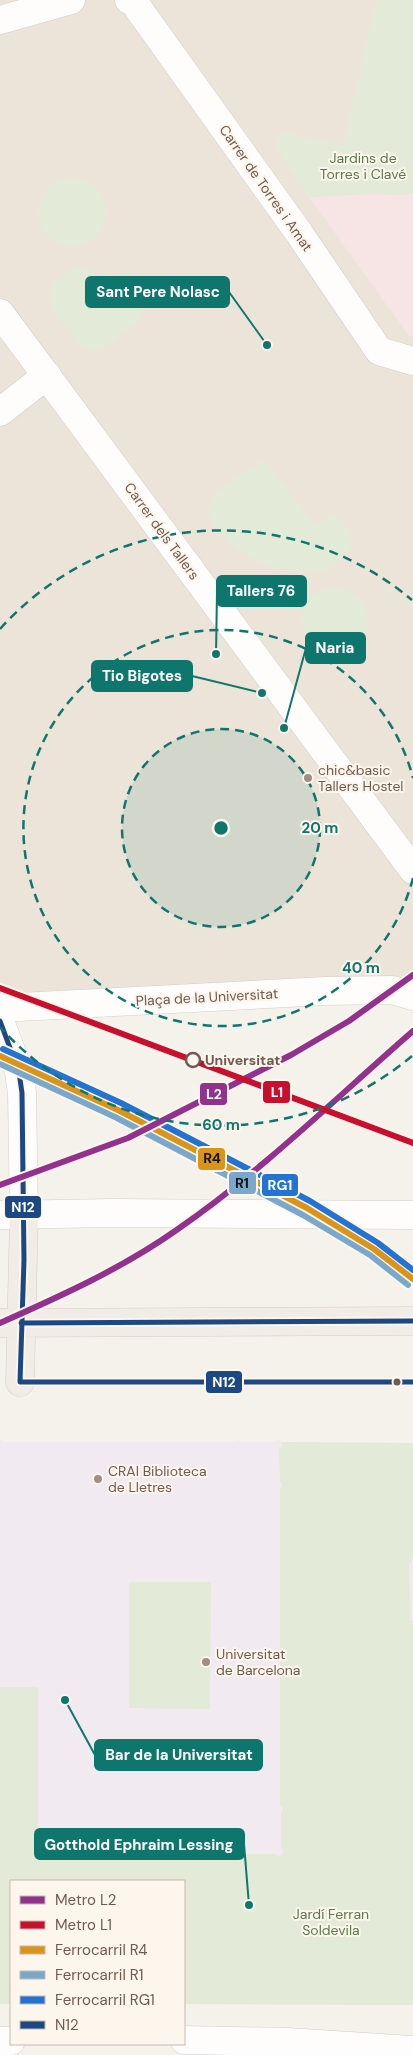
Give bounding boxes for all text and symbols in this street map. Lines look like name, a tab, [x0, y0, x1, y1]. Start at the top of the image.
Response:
street label: Carrer de Torres i Amat	[215, 121, 317, 255]
park label: Jardins de Torres i Clavé	[320, 149, 406, 183]
callout: Sant Pere Nolasc	[86, 277, 229, 307]
text: Sant Pere Nolasc	[96, 282, 220, 302]
street label: Carrer dels Tallers	[121, 479, 203, 583]
callout: Tallers 76	[217, 576, 306, 606]
text: Tallers 76	[227, 581, 295, 601]
callout: Naria	[306, 633, 365, 663]
text: Naria	[316, 638, 354, 658]
callout: Tio Bigotes	[92, 661, 192, 691]
text: Tio Bigotes	[102, 666, 182, 686]
place label: chic&basic Tallers Hostel	[318, 761, 403, 795]
marker: chic&basic Tallers Hostel	[302, 772, 314, 784]
text: 20 m	[302, 818, 338, 838]
centre of rings	[212, 819, 230, 837]
text: 40 m	[342, 958, 380, 978]
street label: Plaça de la Universitat	[135, 984, 279, 1010]
place label: Universitat	[205, 1051, 280, 1069]
marker: Universitat	[185, 1052, 201, 1068]
line badge: L1	[262, 1080, 291, 1104]
line badge: L2	[199, 1082, 228, 1106]
text: L1	[271, 1083, 283, 1101]
text: L2	[206, 1085, 222, 1103]
text: 60 m	[202, 1115, 240, 1135]
line badge: R4	[197, 1147, 226, 1171]
text: R4	[203, 1149, 221, 1167]
line badge: R1	[228, 1171, 257, 1195]
line badge: RG1	[261, 1173, 299, 1197]
text: R1	[235, 1174, 249, 1192]
text: RG1	[268, 1176, 292, 1194]
line badge: N12	[4, 1195, 42, 1219]
text: N12	[11, 1198, 35, 1216]
line badge: N12	[205, 1370, 243, 1394]
text: N12	[212, 1373, 236, 1391]
unlabelled marker	[392, 1377, 402, 1387]
place label: CRAI Biblioteca de Lletres	[108, 1462, 207, 1496]
marker: CRAI Biblioteca de Lletres	[92, 1473, 104, 1485]
place label: Universitat de Barcelona	[216, 1645, 300, 1679]
marker: Universitat de Barcelona	[200, 1656, 212, 1668]
callout: Bar de la Universitat	[95, 1740, 262, 1770]
text: Bar de la Universitat	[105, 1745, 253, 1765]
callout: Gotthold Ephraim Lessing	[35, 1829, 244, 1859]
text: Gotthold Ephraim Lessing	[44, 1835, 234, 1855]
legend	[10, 1880, 185, 2045]
text: Metro L2	[55, 1890, 116, 1910]
park label: Jardí Ferran Soldevila	[293, 1905, 369, 1939]
text: Metro L1	[55, 1915, 112, 1935]
text: Ferrocarril R4	[55, 1940, 147, 1960]
text: Ferrocarril R1	[55, 1965, 143, 1985]
text: Ferrocarril RG1	[55, 1990, 155, 2010]
text: N12	[55, 2015, 79, 2035]

